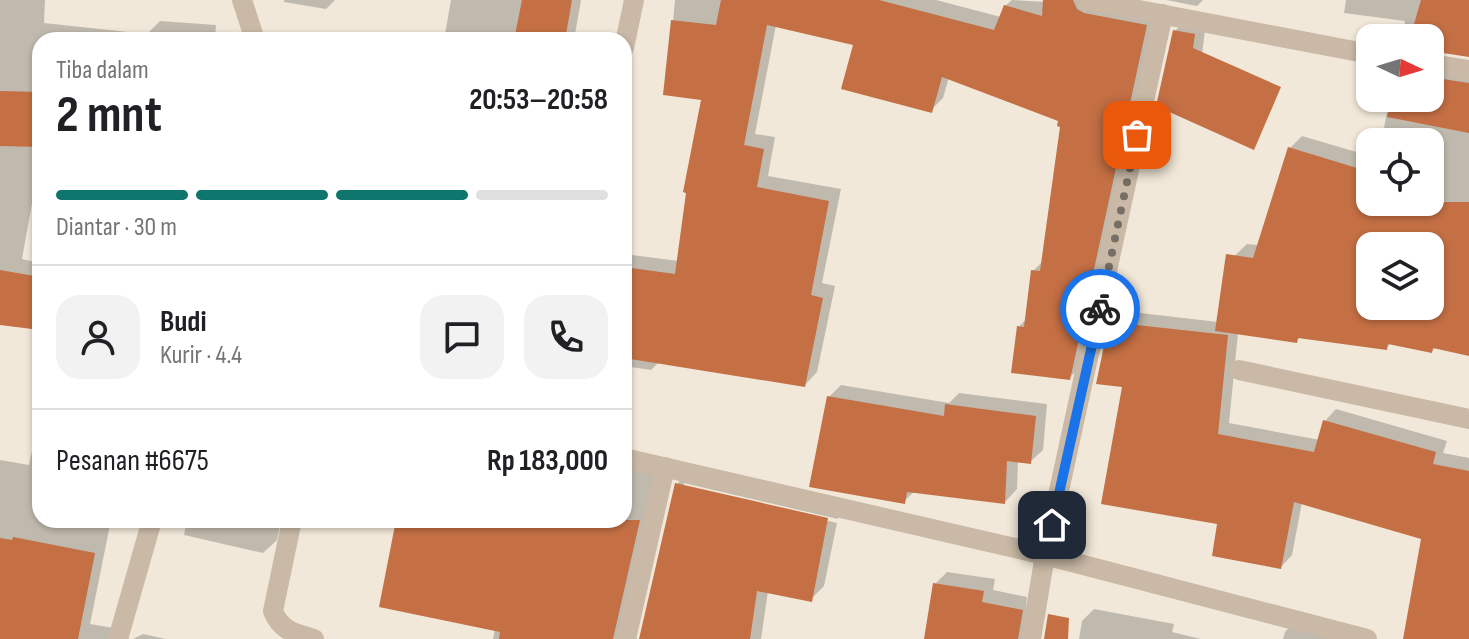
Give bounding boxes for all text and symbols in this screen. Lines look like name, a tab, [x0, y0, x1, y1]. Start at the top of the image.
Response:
north arrow	[1356, 24, 1444, 112]
map controls	[1356, 24, 1444, 320]
text: Tiba dalam	[56, 55, 149, 86]
text: 20:53–20:58	[469, 82, 608, 118]
text: 2 mnt	[56, 84, 162, 147]
pin	[1103, 101, 1171, 169]
icon: bag	[1115, 113, 1159, 157]
button: locate	[1356, 128, 1444, 216]
text: Diantar · 30 m	[56, 212, 177, 243]
button: layers	[1356, 232, 1444, 320]
courier	[1060, 269, 1140, 349]
icon: bike	[1078, 287, 1122, 331]
button: person	[56, 295, 140, 379]
button: chat	[420, 295, 504, 379]
button: phone	[524, 295, 608, 379]
text: Budi	[160, 304, 207, 340]
text: Kurir · 4.4	[160, 340, 242, 371]
text: Pesanan #6675	[56, 443, 209, 479]
text: Rp 183,000	[487, 443, 608, 479]
pin	[1018, 491, 1086, 559]
icon: home	[1030, 503, 1074, 547]

